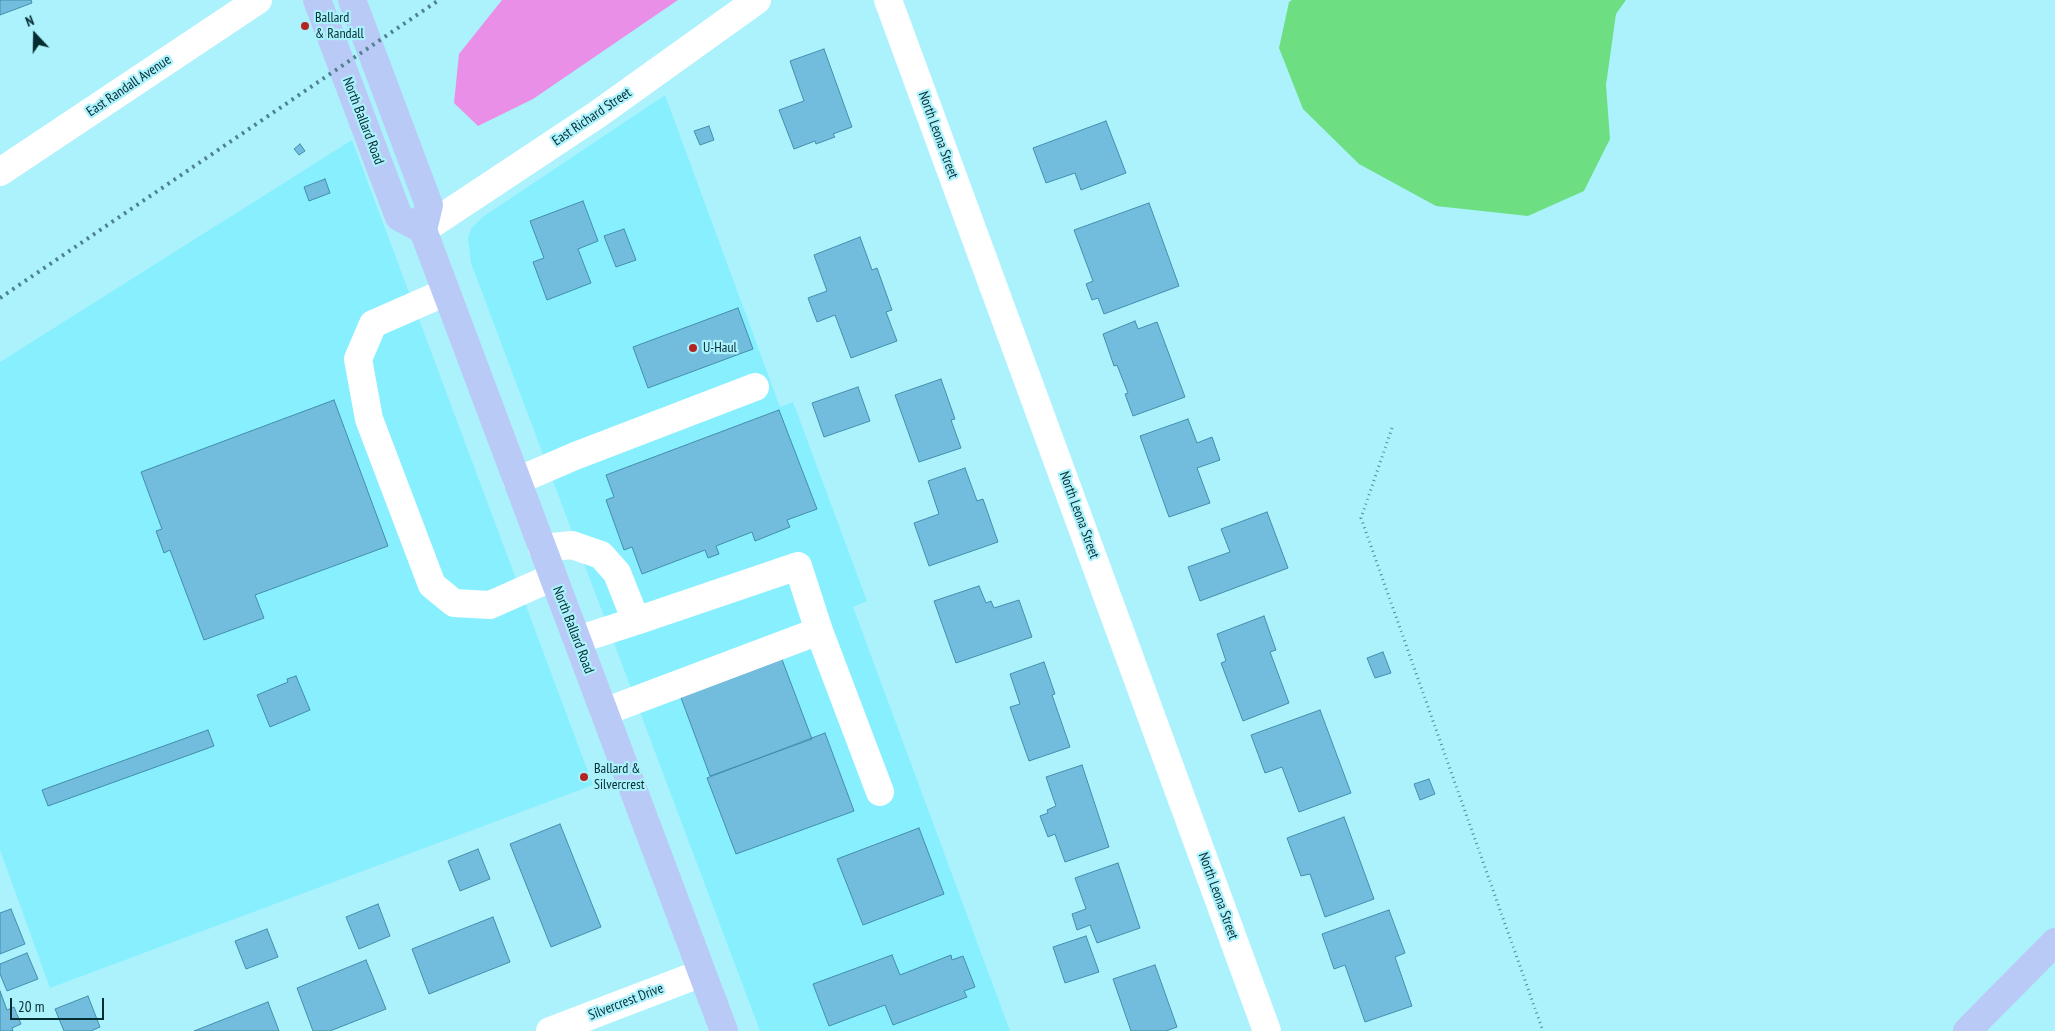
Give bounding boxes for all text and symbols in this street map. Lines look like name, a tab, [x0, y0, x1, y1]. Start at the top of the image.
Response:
north arrow	[10, 10, 60, 60]
place label: Ballard & Randall	[315, 10, 364, 42]
text: N	[23, 11, 36, 31]
marker: Ballard & Randall	[299, 20, 311, 32]
street label: East Randall Avenue	[84, 52, 174, 120]
street label: North Ballard Road	[339, 75, 387, 167]
street label: East Richard Street	[549, 84, 635, 150]
street label: North Leona Street	[914, 89, 962, 181]
place label: U-Haul	[703, 340, 737, 356]
marker: U-Haul	[687, 342, 699, 354]
street label: North Leona Street	[1055, 469, 1103, 561]
street label: North Ballard Road	[549, 584, 597, 676]
place label: Ballard & Silvercrest	[594, 761, 645, 794]
marker: Ballard & Silvercrest	[578, 771, 590, 783]
street label: North Leona Street	[1194, 850, 1242, 942]
street label: Silvercrest Drive	[586, 980, 666, 1024]
scale bar	[12, 988, 106, 1020]
text: 20 m	[18, 997, 44, 1016]

